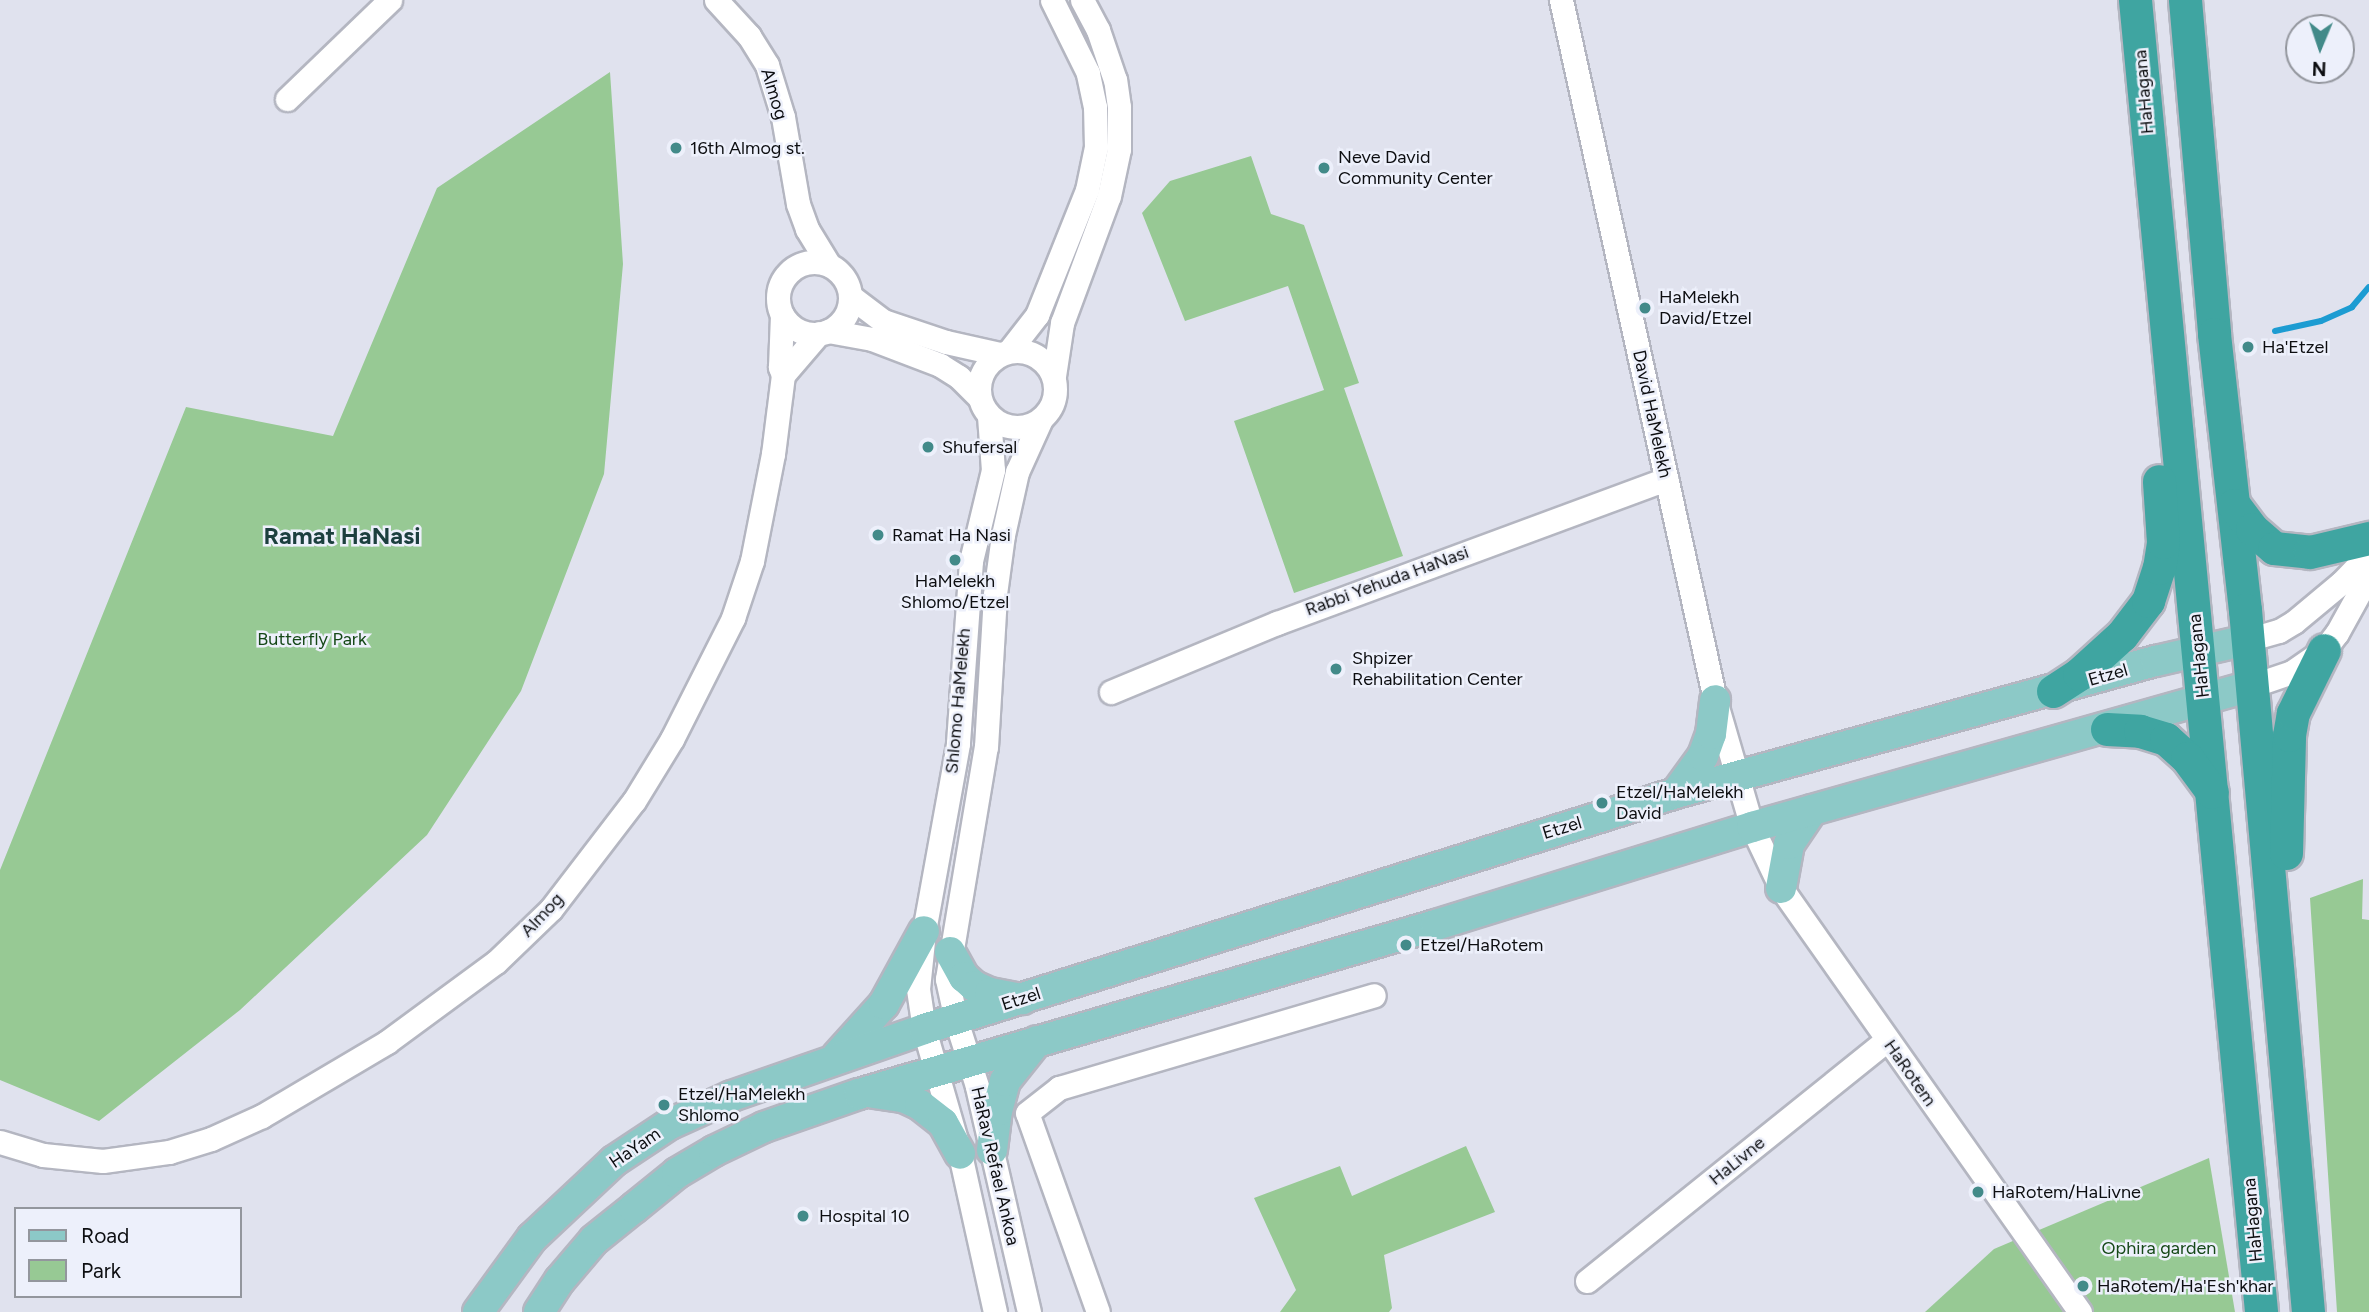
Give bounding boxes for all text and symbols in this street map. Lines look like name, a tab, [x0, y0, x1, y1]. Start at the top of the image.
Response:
north arrow	[2285, 14, 2355, 84]
street label: HaHagana	[2130, 49, 2158, 135]
text: N	[2312, 57, 2327, 80]
street label: Almog	[756, 66, 792, 122]
place label: 16th Almog st.	[690, 137, 805, 159]
marker: 16th Almog st.	[668, 140, 684, 156]
place label: Neve David Community Center	[1338, 147, 1493, 190]
marker: Neve David Community Center	[1316, 160, 1332, 176]
place label: HaMelekh David/Etzel	[1659, 287, 1752, 330]
marker: HaMelekh David/Etzel	[1637, 300, 1653, 316]
place label: Ha'Etzel	[2262, 336, 2328, 358]
marker: Ha'Etzel	[2240, 339, 2256, 355]
street label: David HaMelekh	[1628, 348, 1676, 480]
place label: Shufersal	[942, 436, 1017, 458]
marker: Shufersal	[920, 439, 936, 455]
district label: Ramat HaNasi	[264, 522, 420, 550]
place label: Ramat Ha Nasi	[892, 524, 1011, 546]
marker: Ramat Ha Nasi	[870, 527, 886, 543]
street label: Rabbi Yehuda HaNasi	[1302, 541, 1472, 621]
marker: HaMelekh Shlomo/Etzel	[947, 552, 963, 568]
place label: HaMelekh Shlomo/Etzel	[901, 571, 1009, 614]
street label: HaHagana	[2184, 613, 2214, 699]
street label: Shlomo HaMelekh	[941, 627, 975, 775]
park label: Butterfly Park	[257, 628, 367, 650]
place label: Shpizer Rehabilitation Center	[1352, 648, 1523, 690]
marker: Shpizer Rehabilitation Center	[1326, 659, 1346, 679]
street label: Etzel	[2086, 659, 2130, 691]
place label: Etzel/HaMelekh David	[1616, 782, 1743, 824]
marker: Etzel/HaMelekh David	[1594, 795, 1610, 811]
street label: Etzel	[1540, 812, 1584, 844]
street label: Almog	[516, 888, 568, 942]
place label: Etzel/HaRotem	[1420, 934, 1543, 956]
marker: Etzel/HaRotem	[1398, 937, 1414, 953]
street label: Etzel	[999, 983, 1043, 1015]
street label: HaRotem	[1879, 1036, 1941, 1110]
place label: Etzel/HaMelekh Shlomo	[678, 1084, 805, 1126]
street label: HaRav Refael Ankoa	[966, 1085, 1024, 1247]
marker: Etzel/HaMelekh Shlomo	[656, 1097, 672, 1113]
street label: HaYam	[605, 1123, 665, 1173]
street label: HaLivne	[1705, 1132, 1769, 1190]
street label: HaHagana	[2239, 1177, 2267, 1263]
place label: HaRotem/HaLivne	[1992, 1181, 2141, 1203]
marker: HaRotem/HaLivne	[1970, 1184, 1986, 1200]
place label: Hospital 10	[819, 1205, 909, 1227]
marker: Hospital 10	[793, 1206, 813, 1226]
legend	[14, 1207, 242, 1298]
text: Road	[81, 1223, 129, 1248]
park label: Ophira garden	[2102, 1237, 2216, 1259]
text: Park	[81, 1258, 121, 1283]
place label: HaRotem/Ha'Esh'khar	[2097, 1275, 2273, 1297]
marker: HaRotem/Ha'Esh'khar	[2075, 1278, 2091, 1294]

